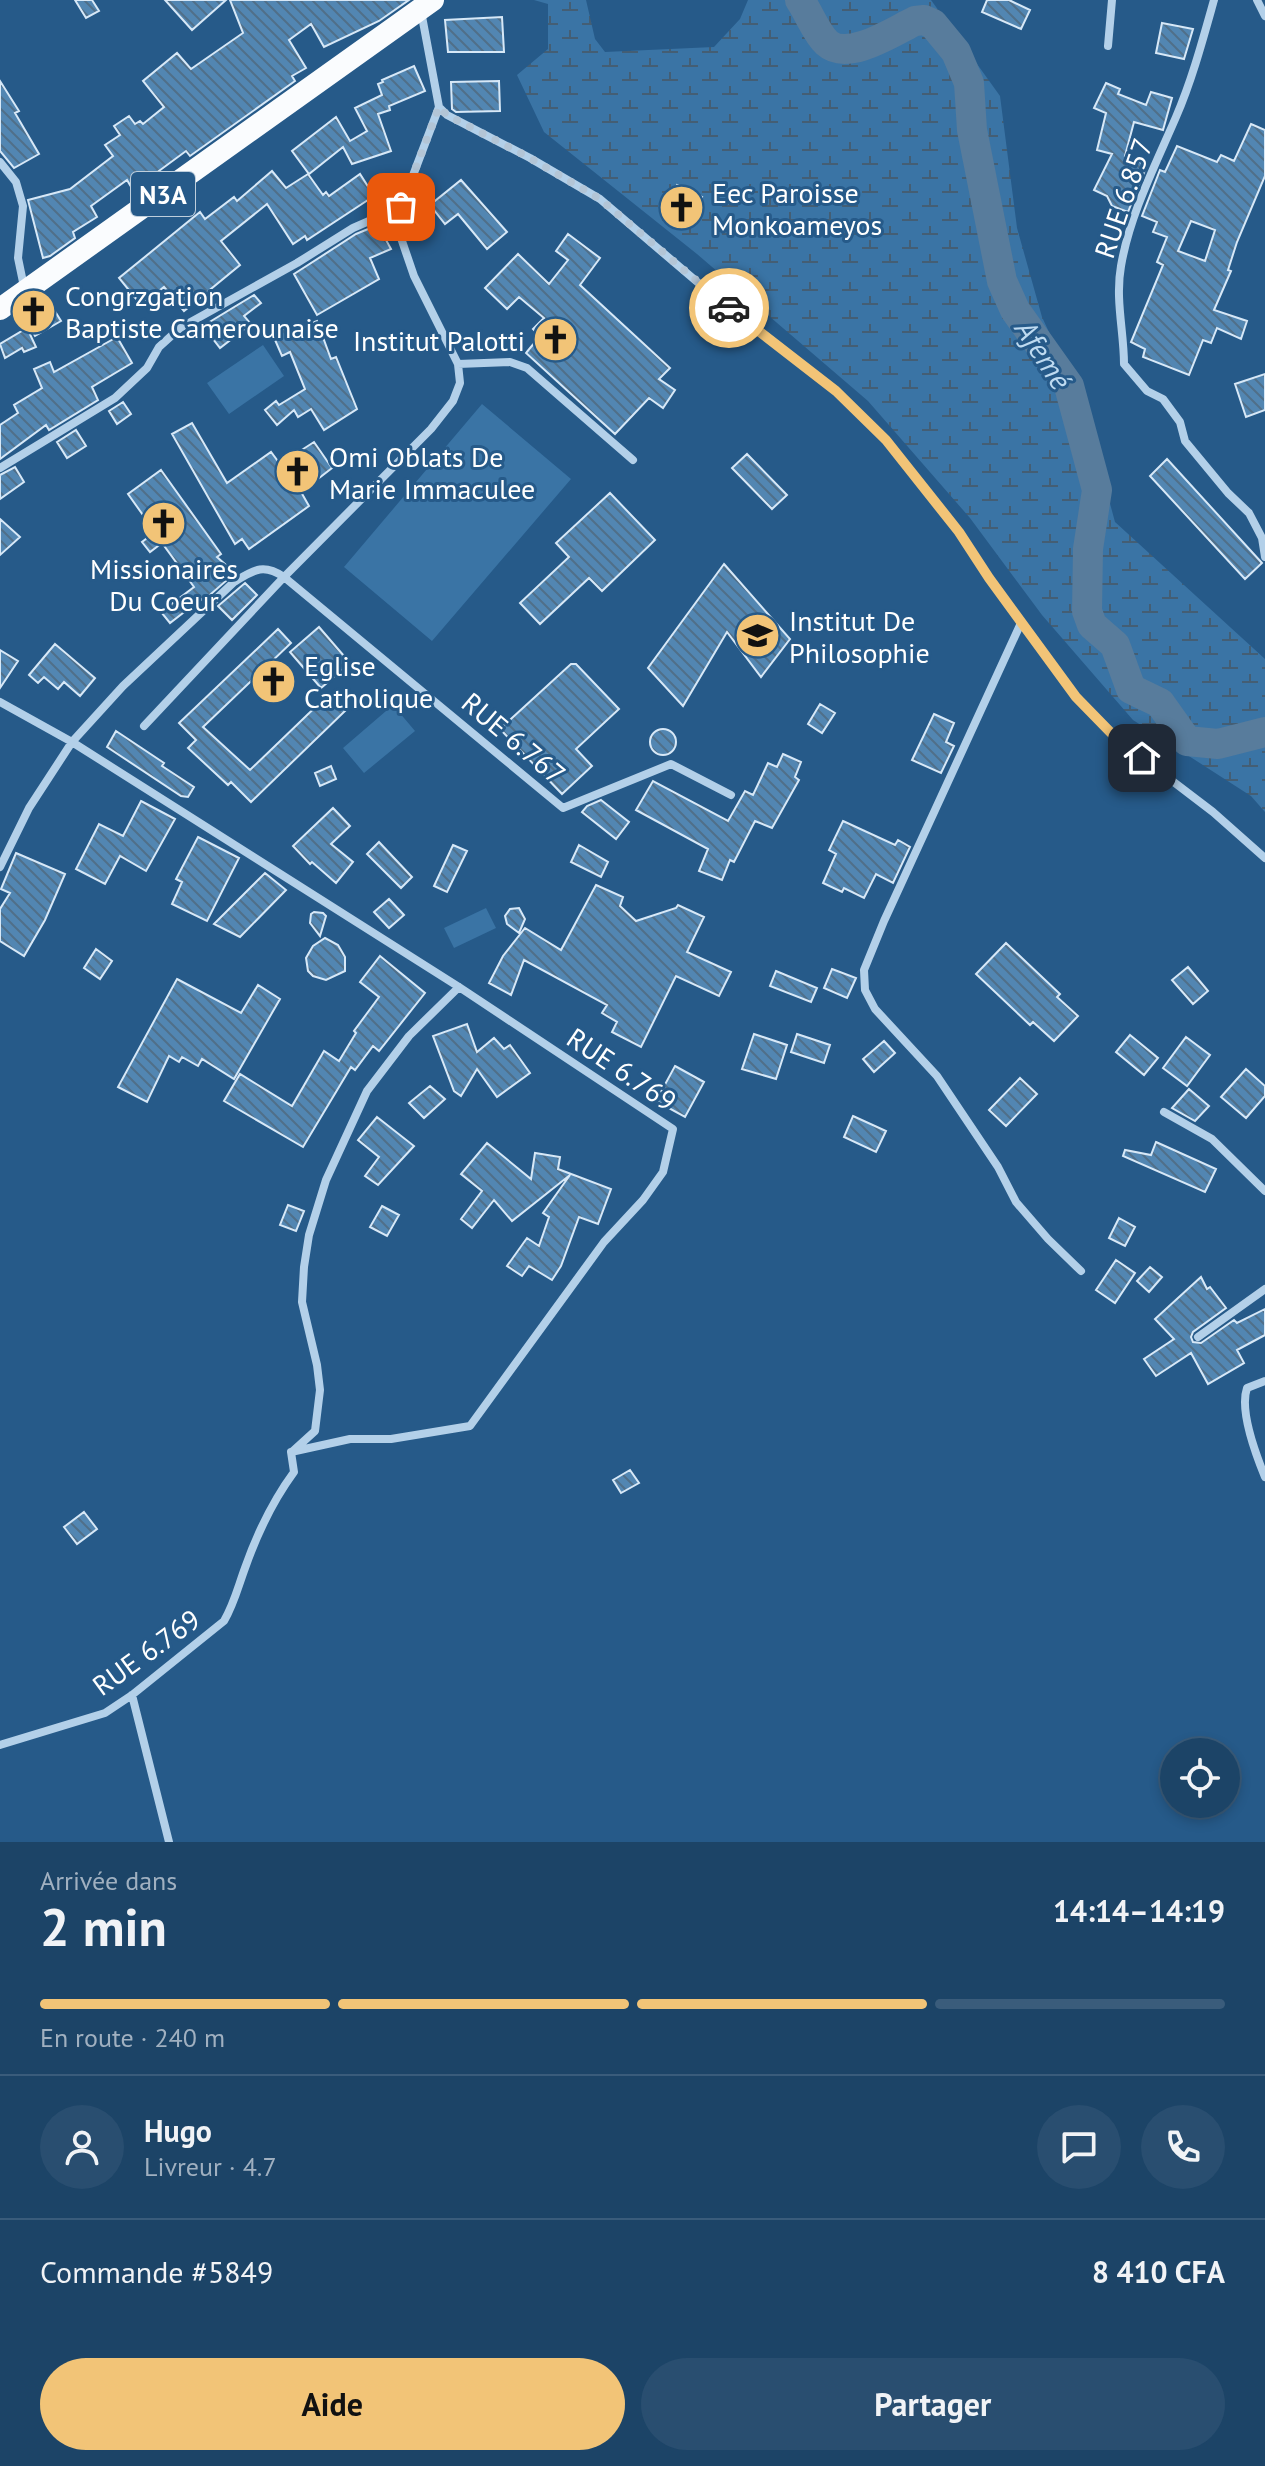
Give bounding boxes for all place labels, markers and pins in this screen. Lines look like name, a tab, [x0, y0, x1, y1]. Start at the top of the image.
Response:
pin	[367, 173, 435, 241]
place label: Eec Paroisse Monkoameyos	[712, 174, 882, 243]
church icon: Eec Paroisse Monkoameyos	[657, 184, 705, 232]
place label: Congrzgation Baptiste Camerounaise	[65, 277, 339, 346]
church icon: Congrzgation Baptiste Camerounaise	[10, 287, 58, 335]
church icon: Institut Palotti	[532, 316, 580, 364]
place label: Institut Palotti	[353, 322, 525, 359]
place label: Omi Oblats De Marie Immaculee	[329, 438, 535, 507]
church icon: Omi Oblats De Marie Immaculee	[274, 448, 322, 496]
church icon: Missionaires Du Coeur	[140, 499, 188, 547]
place label: Missionaires Du Coeur	[90, 550, 238, 619]
place label: Institut De Philosophie	[789, 602, 930, 671]
school or university icon: Institut De Philosophie	[734, 612, 782, 660]
place label: Eglise Catholique	[304, 647, 433, 716]
church icon: Eglise Catholique	[249, 657, 297, 705]
pin	[1108, 724, 1176, 792]

